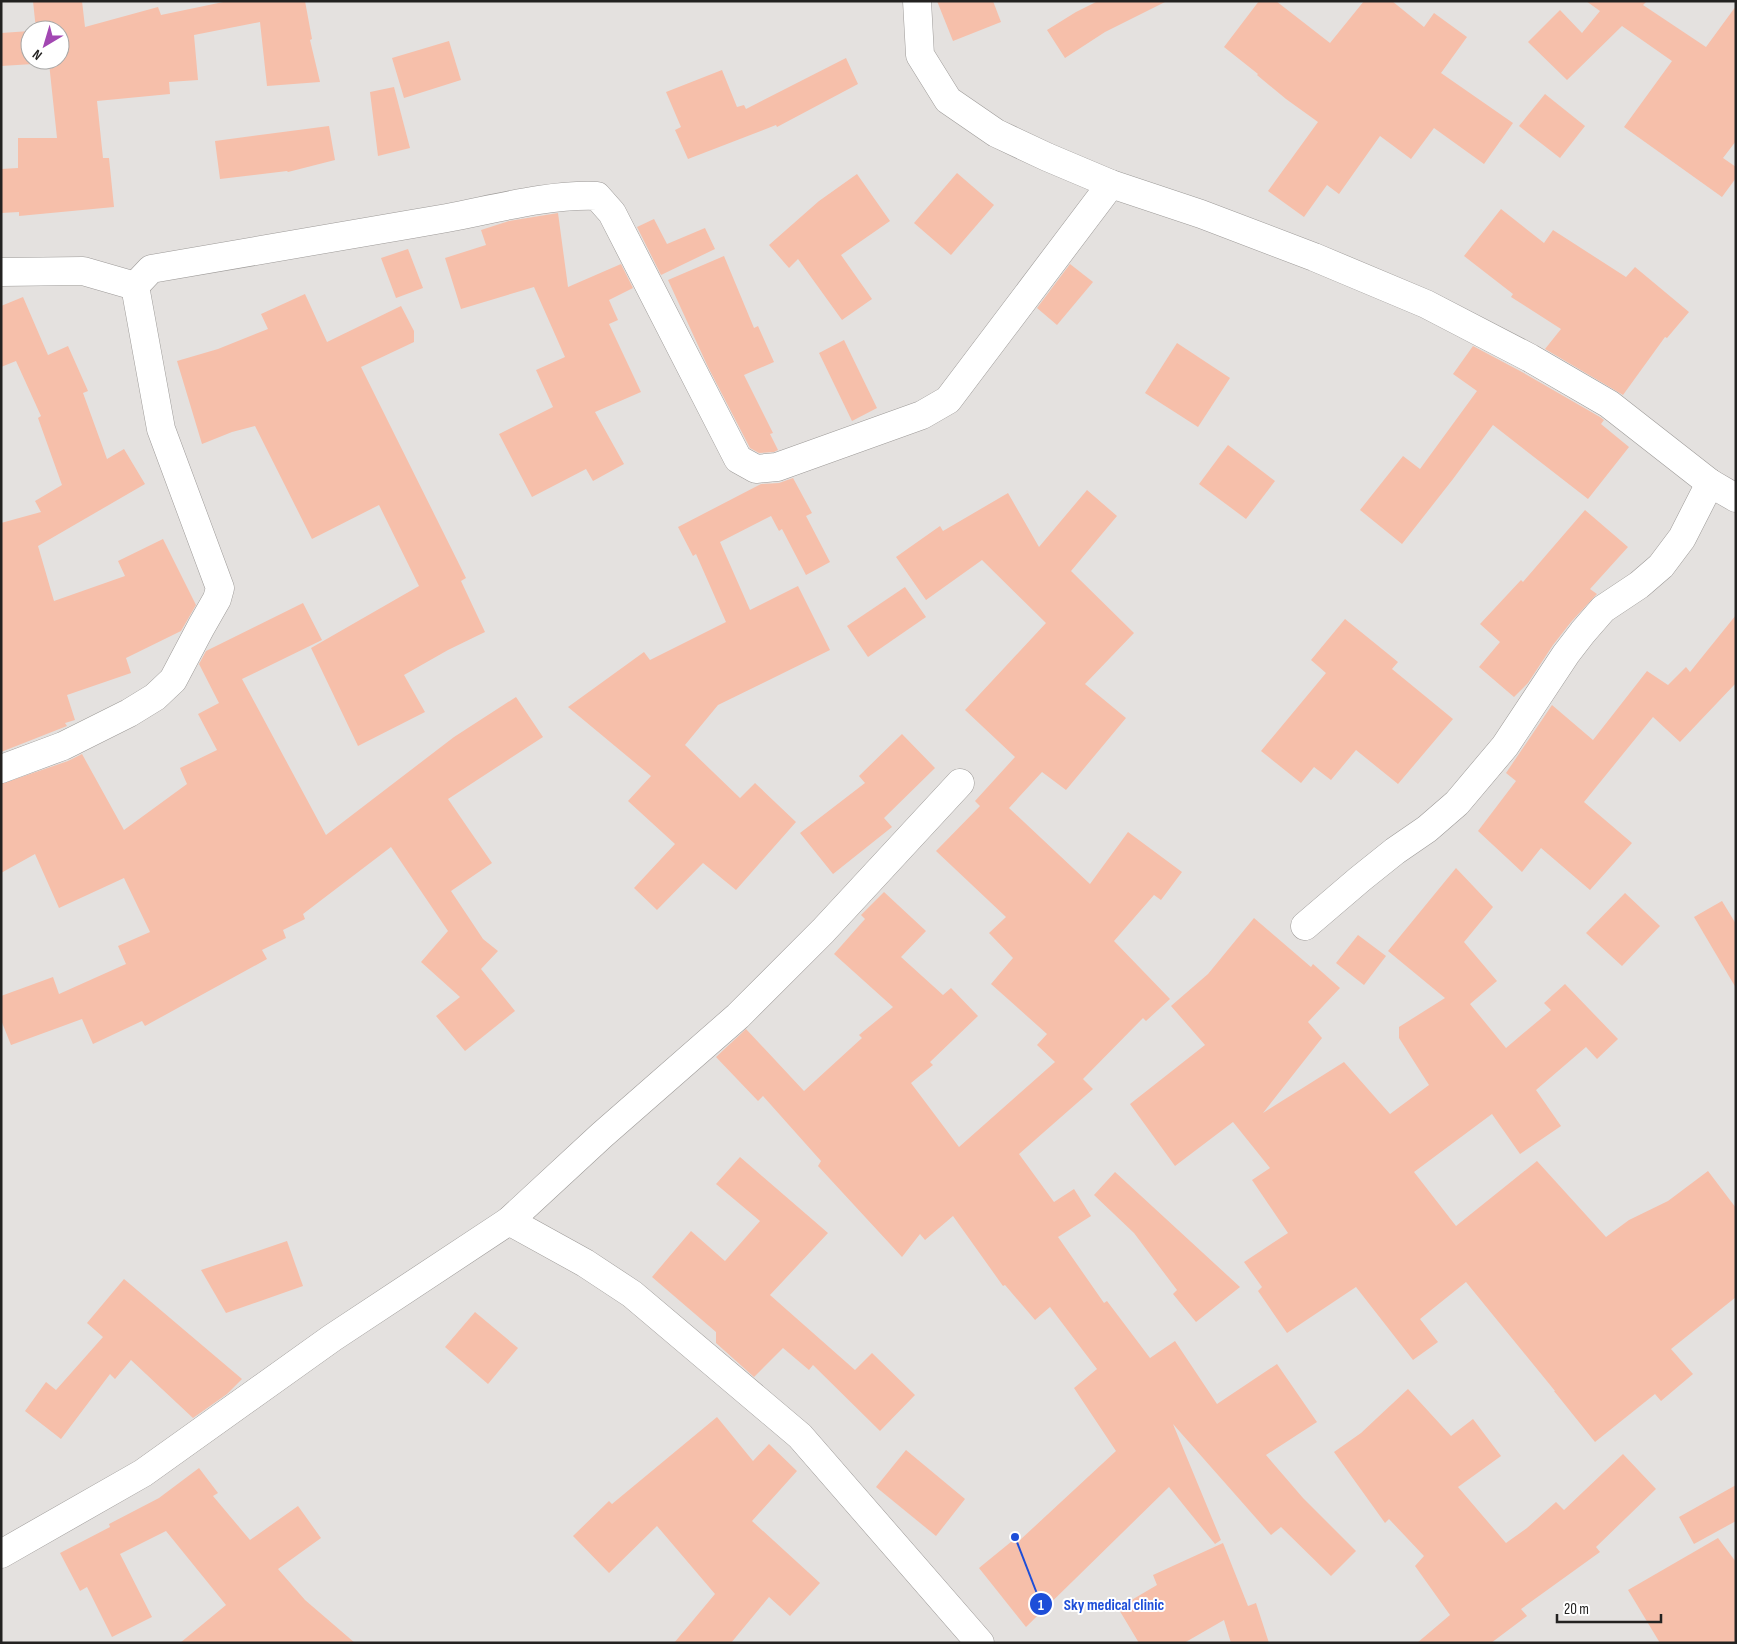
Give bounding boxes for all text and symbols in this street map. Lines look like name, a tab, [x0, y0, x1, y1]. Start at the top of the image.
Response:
north arrow	[20, 20, 70, 70]
text: N	[29, 46, 45, 64]
callout: Sky medical clinic	[1029, 1589, 1174, 1620]
scale bar	[1557, 1592, 1661, 1624]
text: 1	[1038, 1596, 1044, 1615]
text: Sky medical clinic	[1064, 1596, 1164, 1615]
text: 20 m	[1564, 1600, 1589, 1619]

